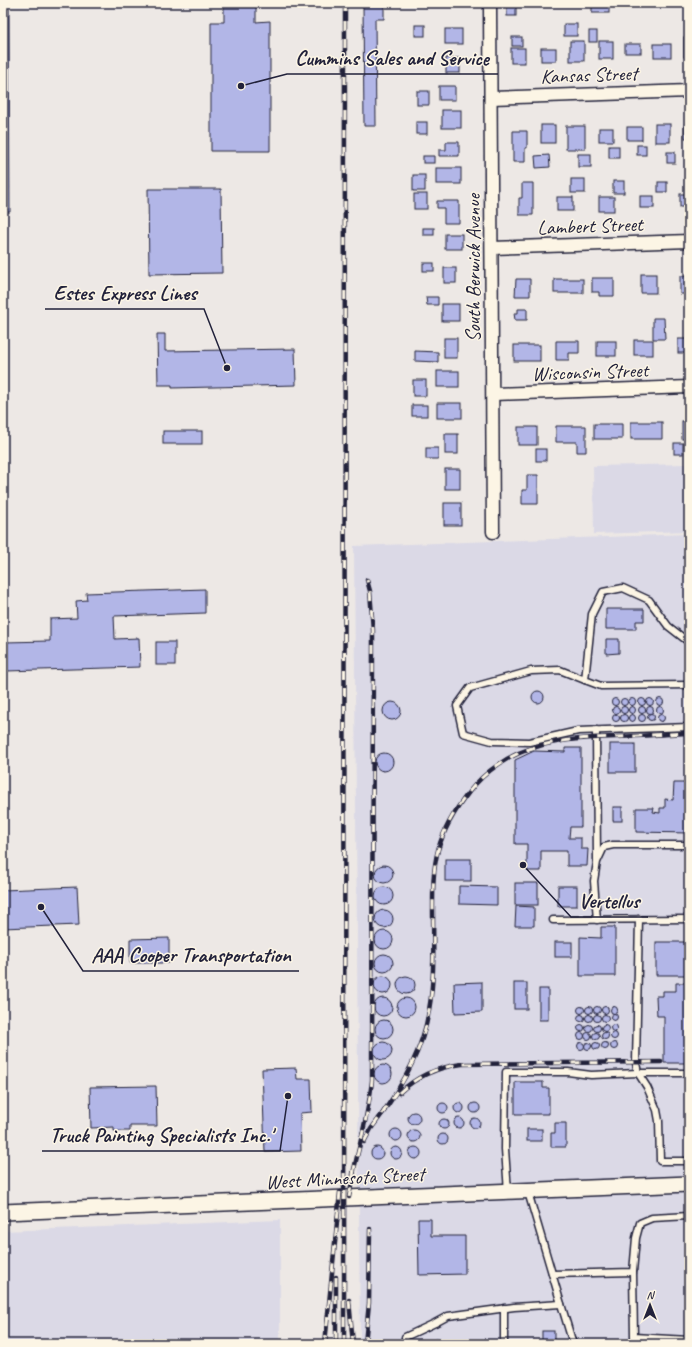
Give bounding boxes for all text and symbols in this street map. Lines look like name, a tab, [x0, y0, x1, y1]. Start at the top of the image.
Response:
callout: Cummins Sales and Service	[287, 41, 498, 74]
text: Cummins Sales and Service	[295, 45, 491, 71]
street label: Kansas Street	[540, 61, 641, 89]
street label: South Berwick Avenue	[461, 193, 486, 342]
street label: Lambert Street	[537, 212, 646, 240]
callout: Estes Express Lines	[45, 276, 204, 309]
text: Estes Express Lines	[53, 280, 199, 306]
street label: Wisconsin Street	[531, 357, 651, 387]
callout: Vertellus	[571, 884, 648, 917]
text: Vertellus	[579, 888, 642, 914]
callout: AAA Cooper Transportation	[83, 938, 299, 971]
text: AAA Cooper Transportation	[91, 942, 292, 968]
callout: Truck Painting Specialists Inc.'	[42, 1118, 280, 1151]
text: Truck Painting Specialists Inc.'	[50, 1122, 277, 1148]
street label: West Minnesota Street	[265, 1161, 428, 1195]
north arrow	[630, 1285, 670, 1325]
text: N	[647, 1288, 656, 1302]

